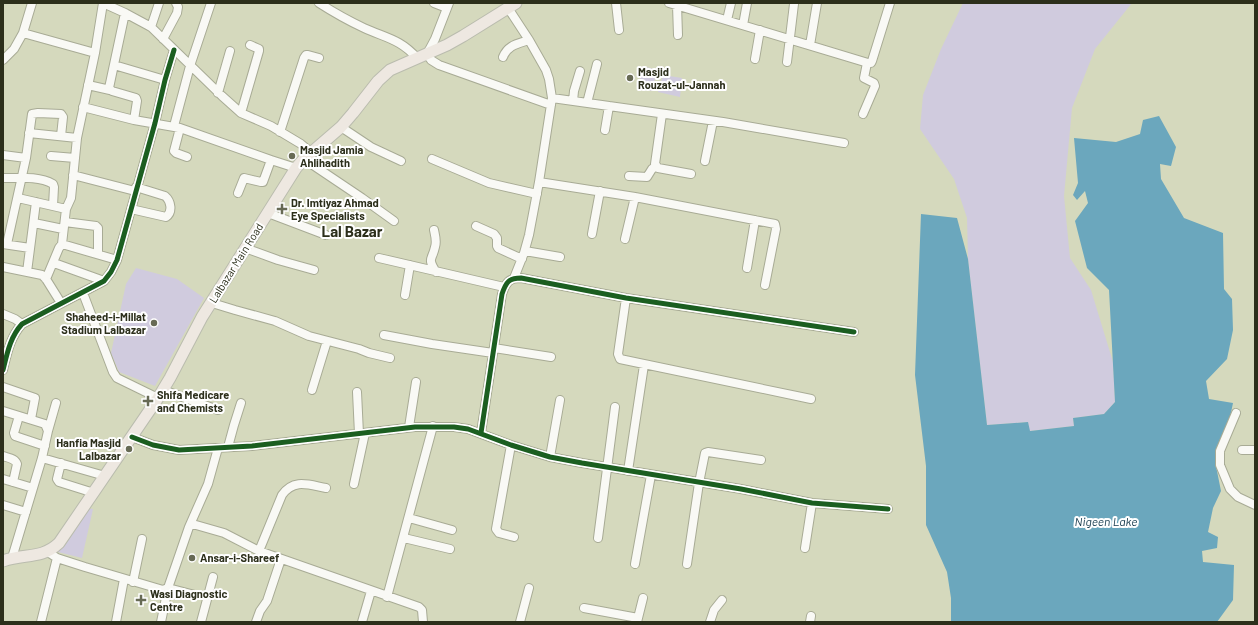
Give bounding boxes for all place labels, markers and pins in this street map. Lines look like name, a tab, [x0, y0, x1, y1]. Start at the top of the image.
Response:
place label: Masjid Rouzat-ul-Jannah	[638, 65, 725, 91]
marker: Masjid Rouzat-ul-Jannah	[625, 73, 635, 83]
place label: Masjid Jamia Ahlihadith	[300, 143, 363, 169]
marker: Masjid Jamia Ahlihadith	[287, 151, 297, 161]
place label: Dr. Imtiyaz Ahmad Eye Specialists	[291, 196, 379, 222]
marker: Dr. Imtiyaz Ahmad Eye Specialists	[276, 203, 288, 215]
place label: Shaheed-i-Millat Stadium Lalbazar	[61, 310, 147, 336]
marker: Shaheed-i-Millat Stadium Lalbazar	[149, 318, 159, 328]
place label: Shifa Medicare and Chemists	[157, 388, 229, 414]
marker: Shifa Medicare and Chemists	[142, 395, 154, 407]
place label: Hanfia Masjid Lalbazar	[56, 436, 122, 462]
marker: Hanfia Masjid Lalbazar	[124, 444, 134, 454]
place label: Ansar-i-Shareef	[200, 551, 279, 564]
marker: Ansar-i-Shareef	[187, 553, 197, 563]
place label: Wasi Diagnostic Centre	[150, 587, 227, 613]
marker: Wasi Diagnostic Centre	[135, 594, 147, 606]

